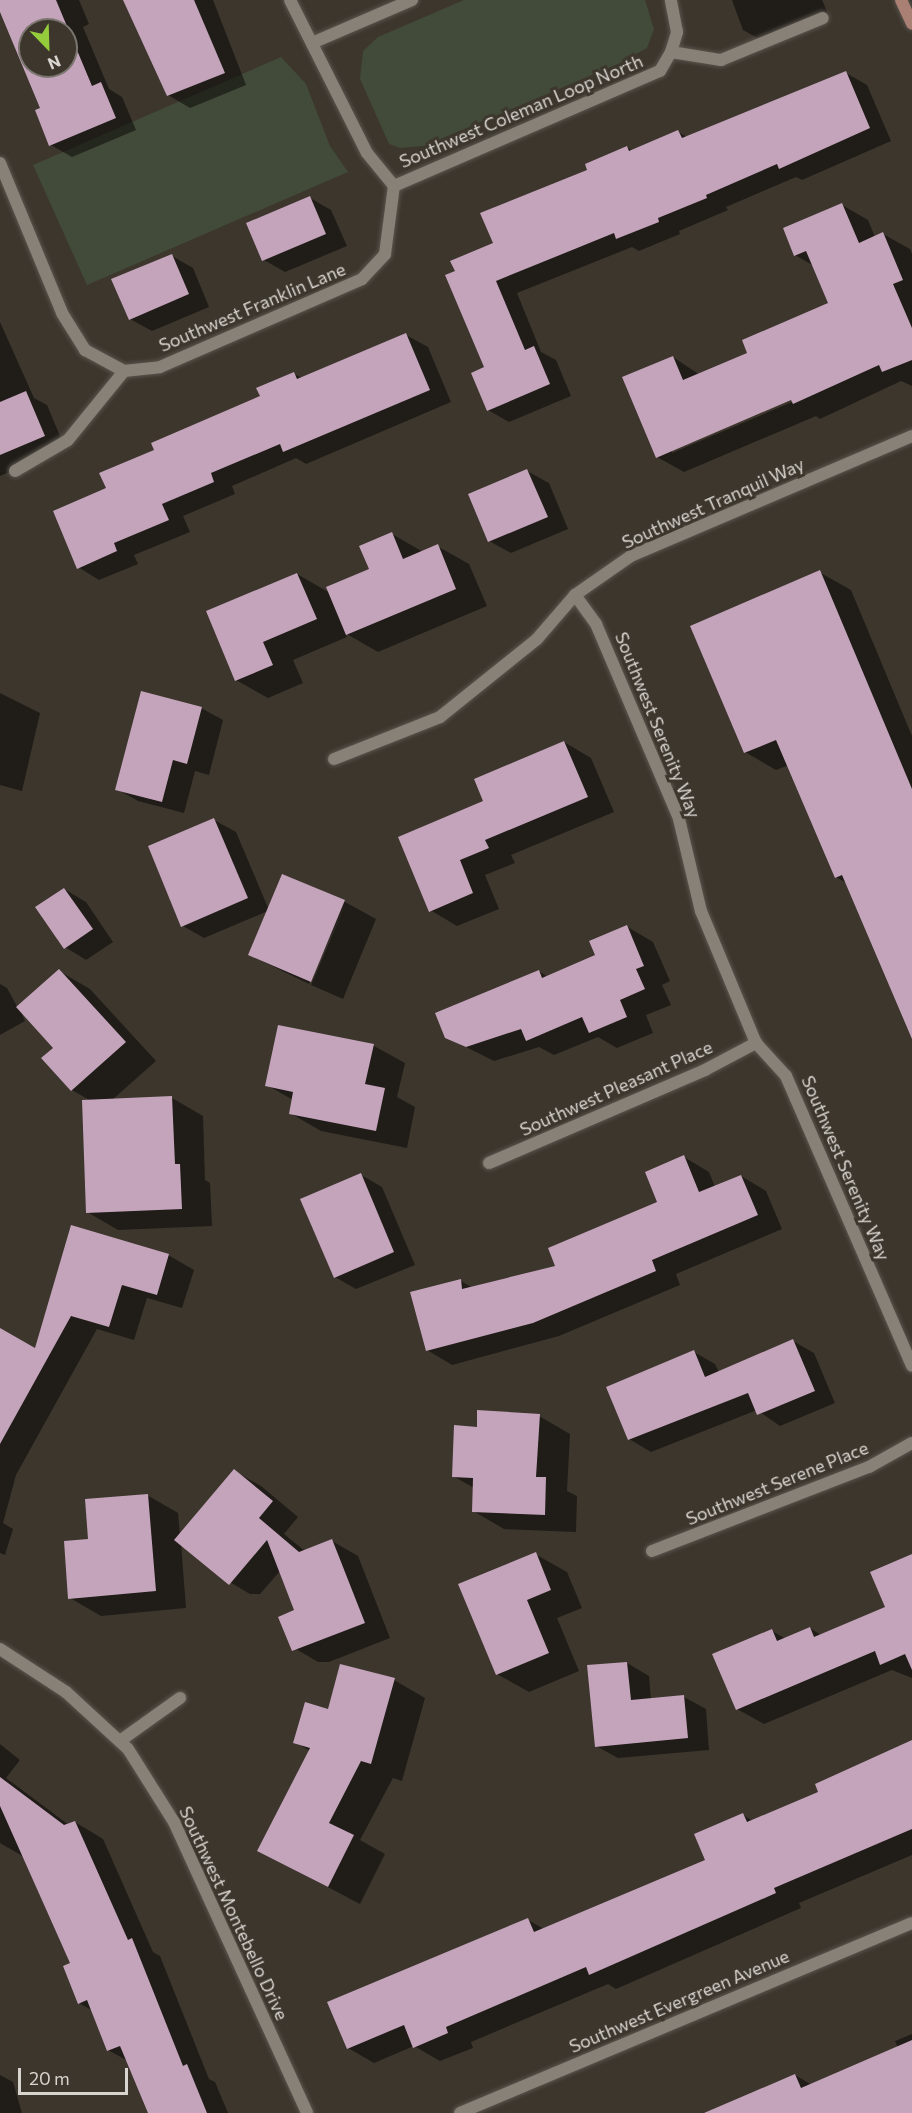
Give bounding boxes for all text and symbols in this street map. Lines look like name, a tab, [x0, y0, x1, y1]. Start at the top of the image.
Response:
north arrow	[18, 18, 78, 78]
street label: Southwest Coleman Loop North	[396, 50, 646, 172]
text: N	[45, 52, 64, 74]
street label: Southwest Franklin Lane	[156, 258, 348, 356]
street label: Southwest Tranquil Way	[618, 453, 808, 553]
street label: Southwest Serenity Way	[611, 629, 705, 821]
street label: Southwest Pleasant Place	[516, 1036, 716, 1140]
street label: Southwest Serenity Way	[797, 1072, 895, 1264]
street label: Southwest Serene Place	[683, 1437, 871, 1529]
street label: Southwest Montebello Drive	[175, 1803, 293, 2023]
street label: Southwest Evergreen Avenue	[566, 1945, 792, 2057]
scale bar	[21, 2056, 130, 2094]
text: 20 m	[29, 2067, 70, 2089]

